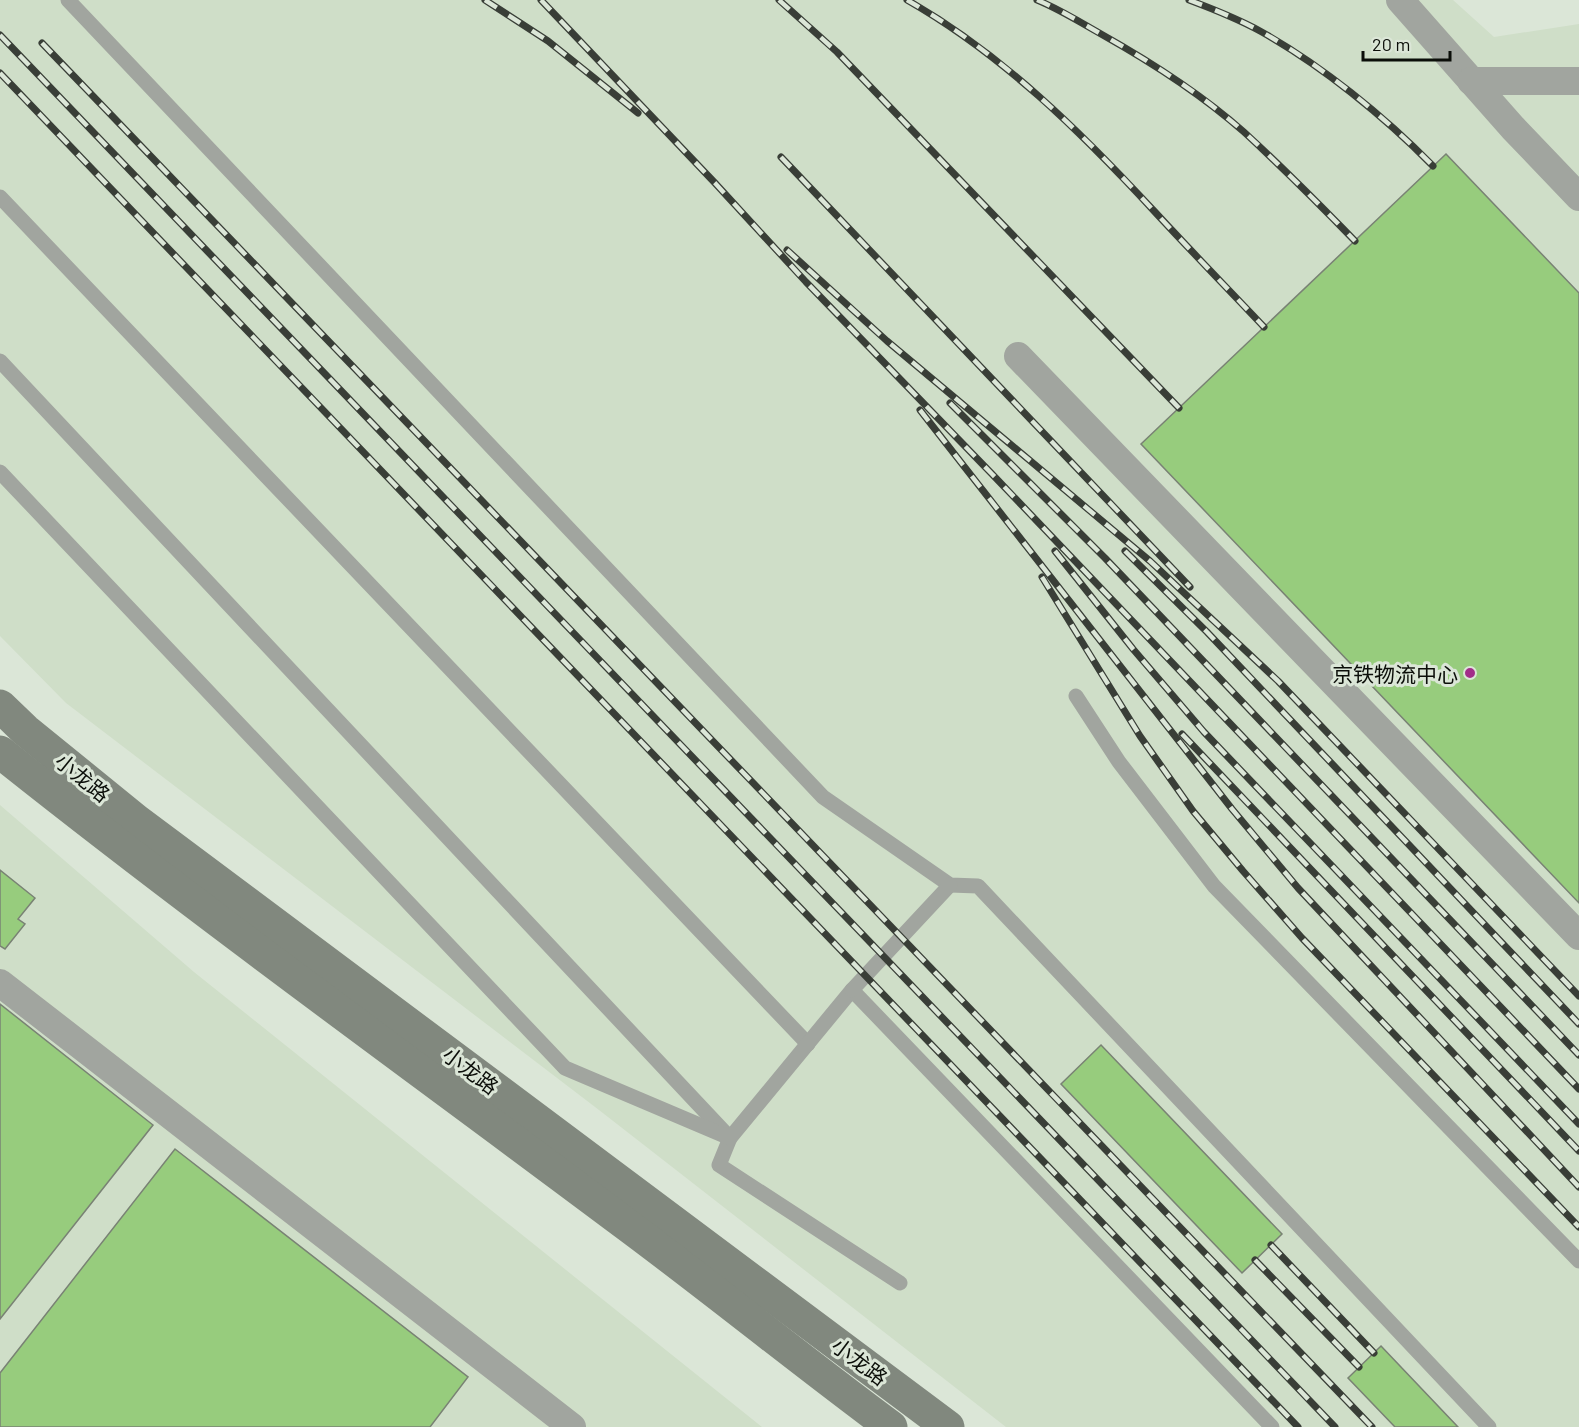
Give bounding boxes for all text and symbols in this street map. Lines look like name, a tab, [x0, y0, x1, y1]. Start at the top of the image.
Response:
scale bar	[1363, 24, 1450, 62]
text: 20 m	[1372, 33, 1410, 55]
place label: 京铁物流中心	[1332, 661, 1458, 686]
marker: 京铁物流中心	[1463, 666, 1477, 680]
street label: 小龙路	[51, 747, 115, 807]
street label: 小龙路	[438, 1041, 504, 1099]
street label: 小龙路	[827, 1332, 893, 1390]

